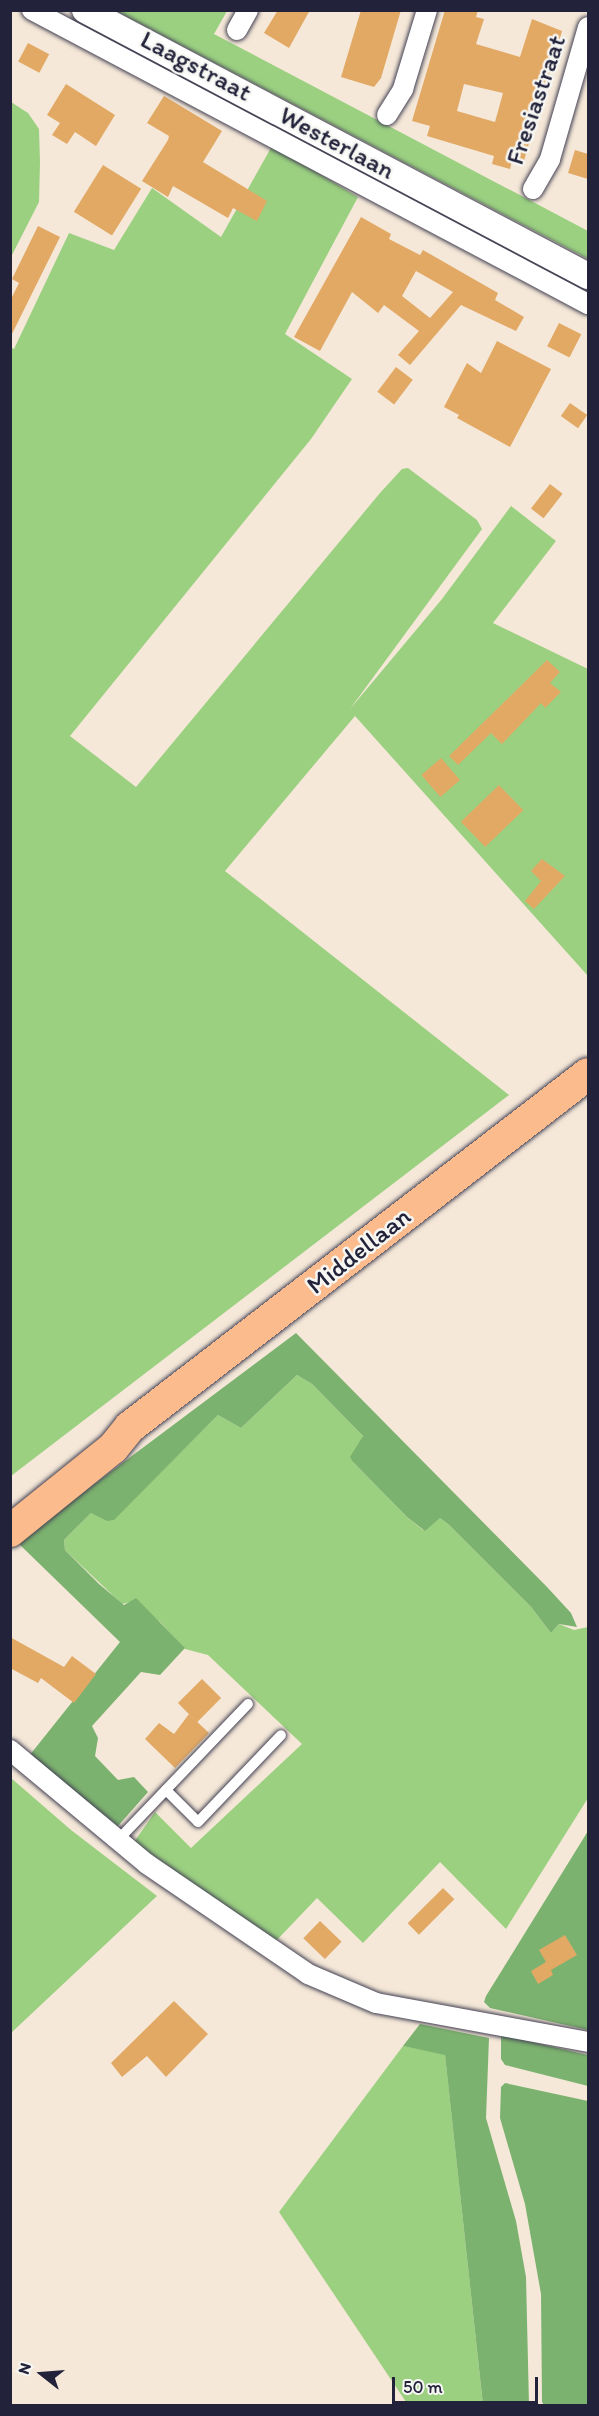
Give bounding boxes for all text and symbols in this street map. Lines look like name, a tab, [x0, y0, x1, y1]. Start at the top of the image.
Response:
street label: Laagstraat	[135, 24, 257, 108]
street label: Fresiastraat	[499, 31, 573, 169]
street label: Westerlaan	[274, 100, 400, 186]
street label: Middellaan	[301, 1201, 417, 1301]
north arrow	[12, 2344, 72, 2404]
text: N	[14, 2361, 35, 2377]
scale bar	[395, 2365, 540, 2403]
text: 50 m	[403, 2376, 443, 2398]

